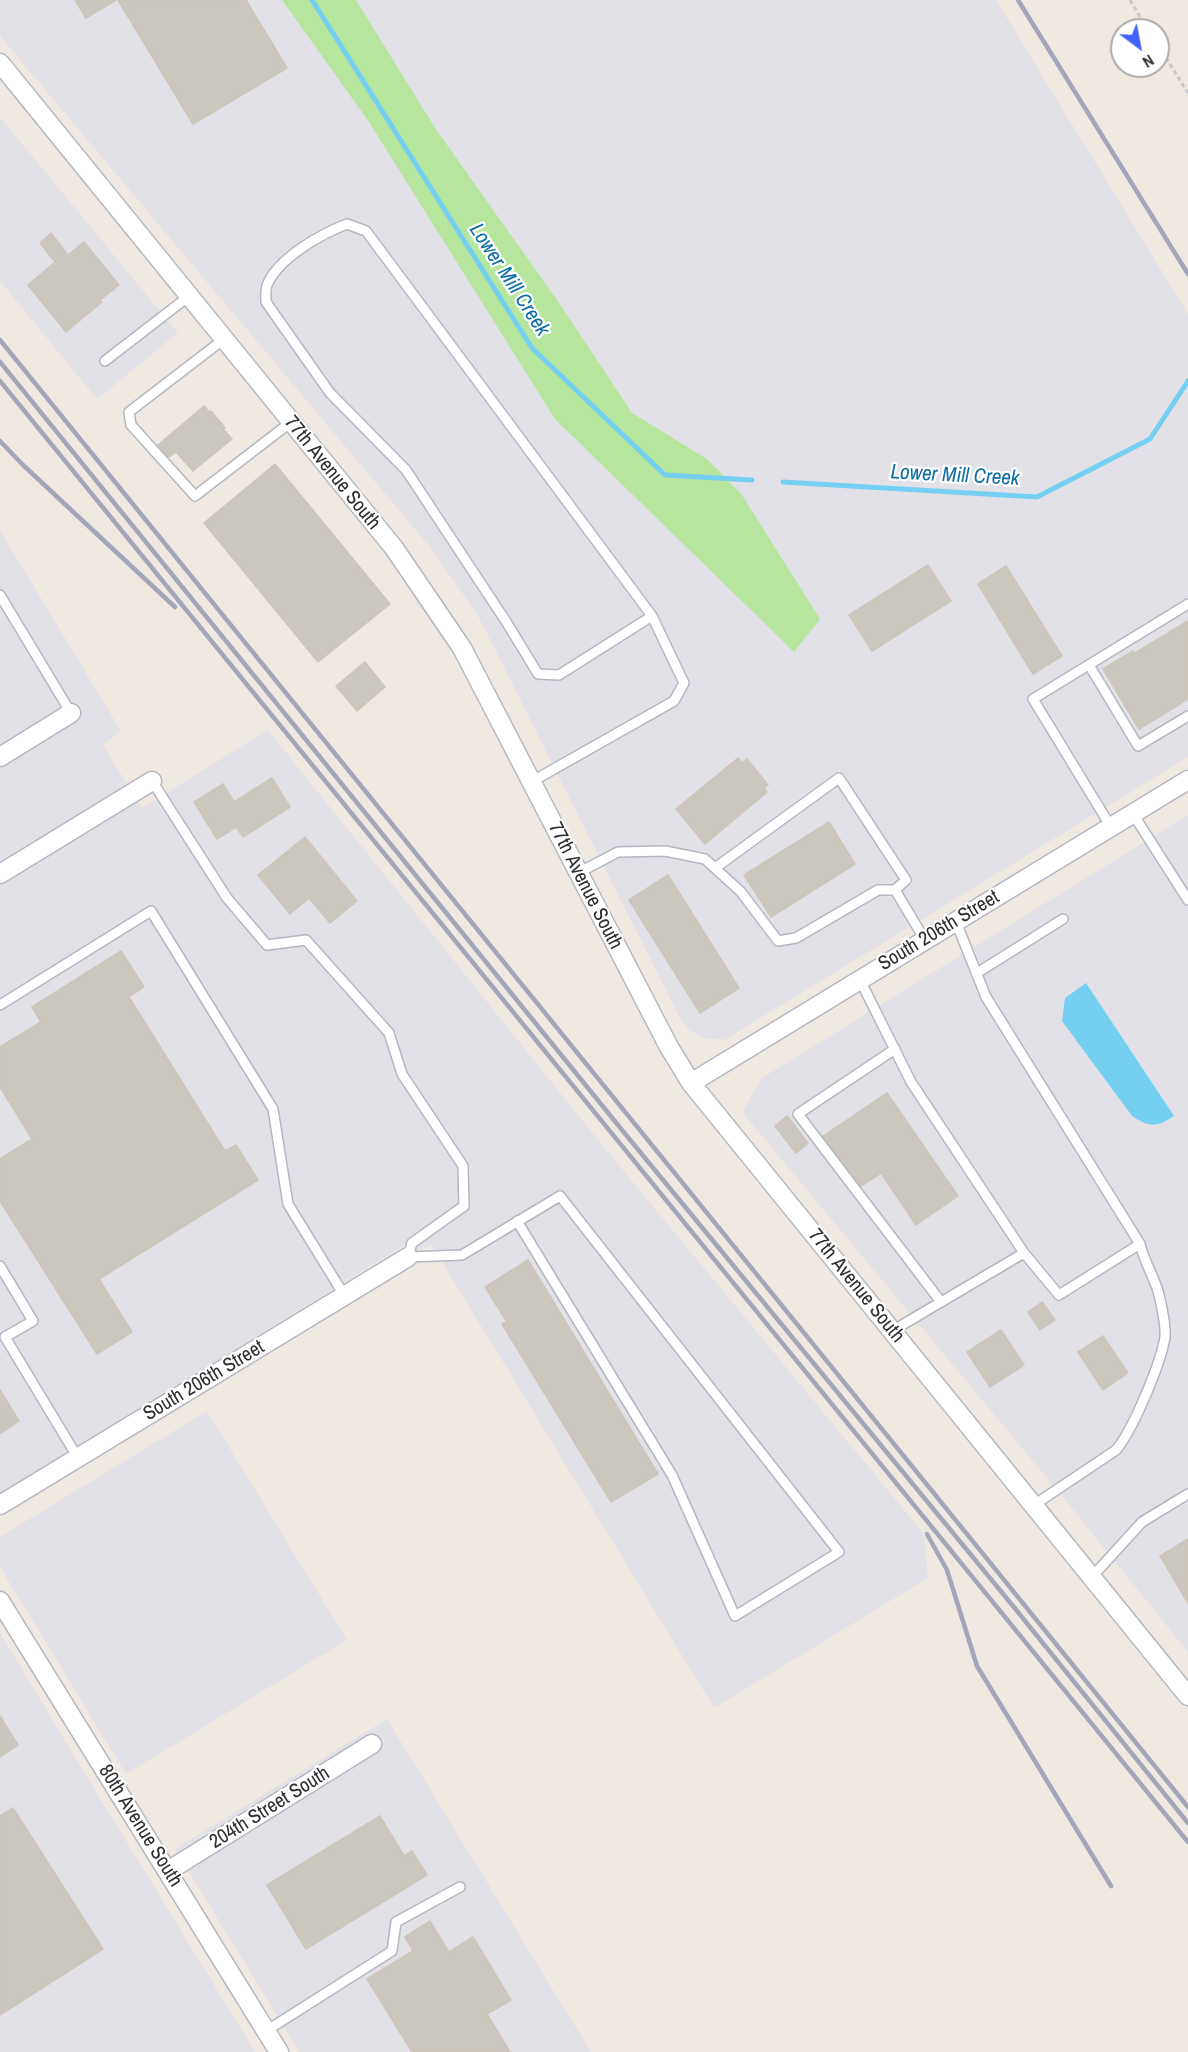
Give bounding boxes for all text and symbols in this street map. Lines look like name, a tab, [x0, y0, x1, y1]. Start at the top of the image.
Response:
north arrow	[1110, 18, 1170, 78]
text: N	[1139, 50, 1158, 73]
water label: Lower Mill Creek	[463, 219, 555, 341]
street label: 77th Avenue South	[279, 411, 385, 535]
water label: Lower Mill Creek	[890, 460, 1020, 492]
street label: 77th Avenue South	[543, 819, 627, 953]
street label: South 206th Street	[874, 885, 1004, 977]
street label: 77th Avenue South	[803, 1224, 909, 1348]
street label: South 206th Street	[139, 1335, 269, 1427]
street label: 80th Avenue South	[93, 1761, 187, 1891]
street label: 204th Street South	[206, 1762, 334, 1854]

